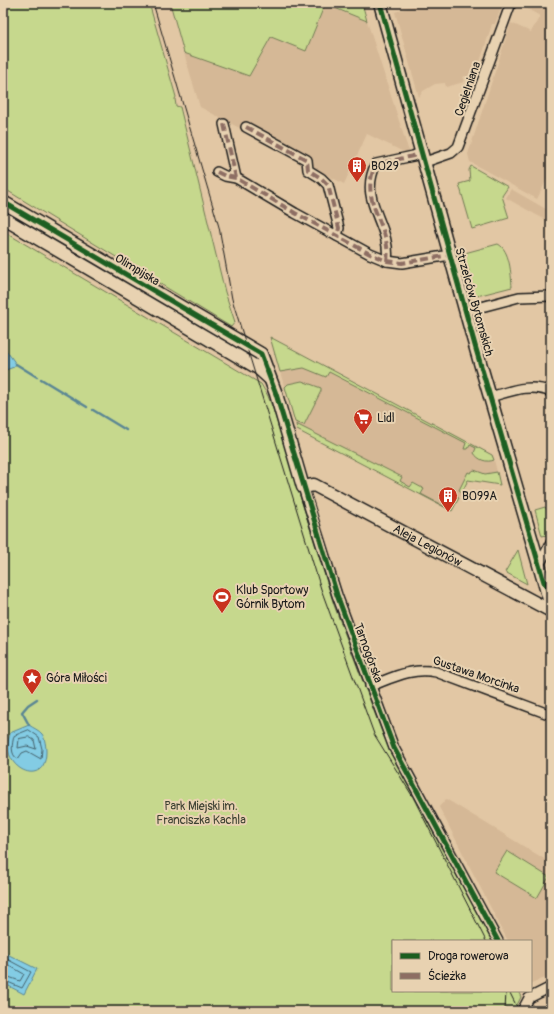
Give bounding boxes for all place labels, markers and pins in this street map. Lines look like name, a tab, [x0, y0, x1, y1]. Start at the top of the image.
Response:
building icon: B029	[346, 155, 368, 183]
place label: B029	[371, 159, 399, 174]
supermarket icon: Lidl	[352, 407, 374, 435]
place label: Lidl	[377, 411, 395, 426]
building icon: B099A	[437, 485, 459, 513]
place label: B099A	[462, 489, 497, 504]
place label: Klub Sportowy Górnik Bytom	[236, 583, 308, 612]
sports icon: Klub Sportowy Górnik Bytom	[211, 586, 233, 614]
place icon: Góra Miłości	[21, 667, 43, 695]
place label: Góra Miłości	[46, 671, 107, 686]

